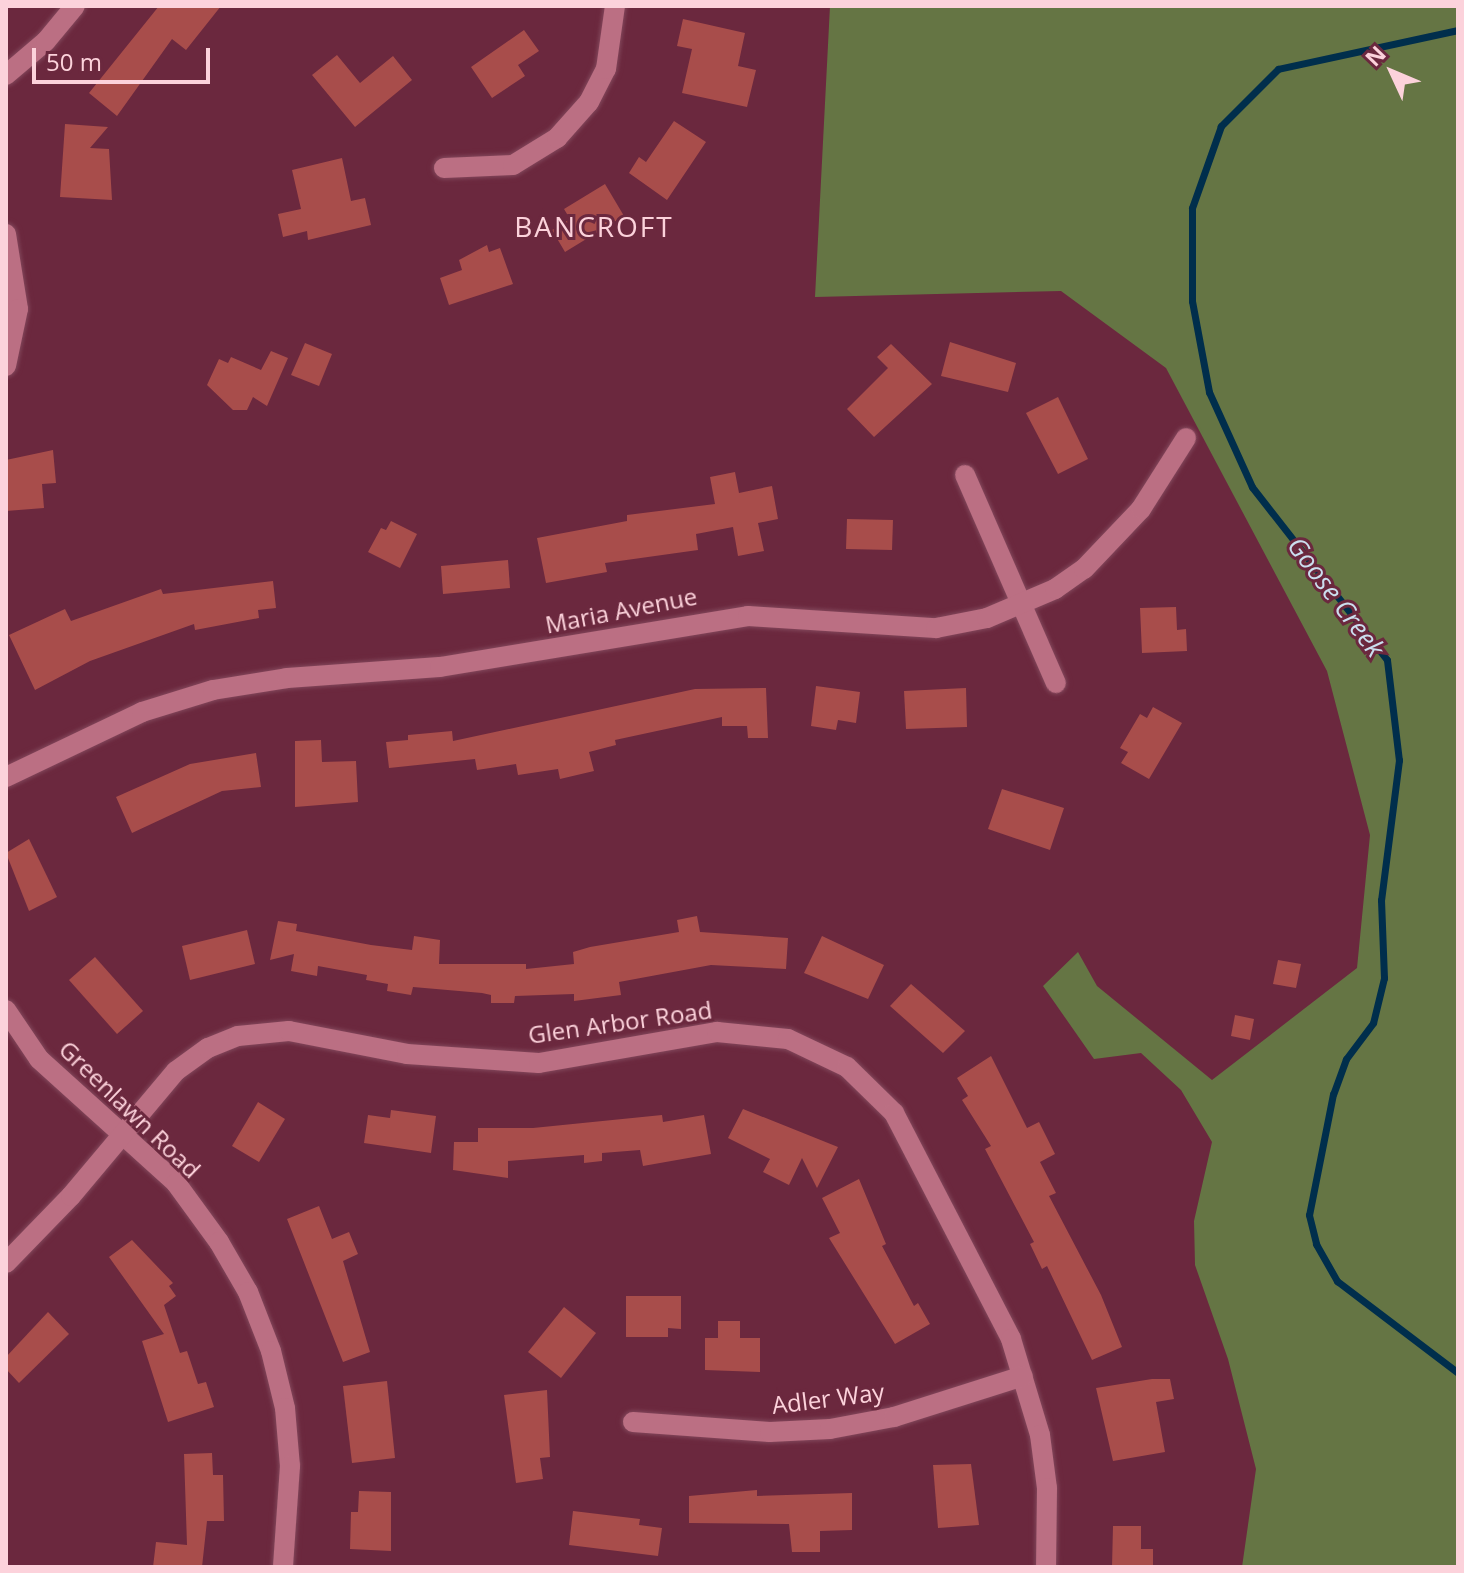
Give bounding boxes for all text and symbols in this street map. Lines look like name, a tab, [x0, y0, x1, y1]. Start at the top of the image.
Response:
scale bar	[36, 32, 214, 82]
north arrow	[1352, 32, 1432, 112]
text: N	[1358, 38, 1392, 72]
text: 50 m	[46, 45, 102, 78]
district label: BANCROFT	[514, 209, 674, 243]
water label: Goose Creek	[1281, 531, 1391, 663]
street label: Maria Avenue	[543, 581, 699, 639]
street label: Glen Arbor Road	[526, 995, 714, 1049]
street label: Greenlawn Road	[53, 1034, 207, 1184]
street label: Adler Way	[770, 1377, 886, 1419]

